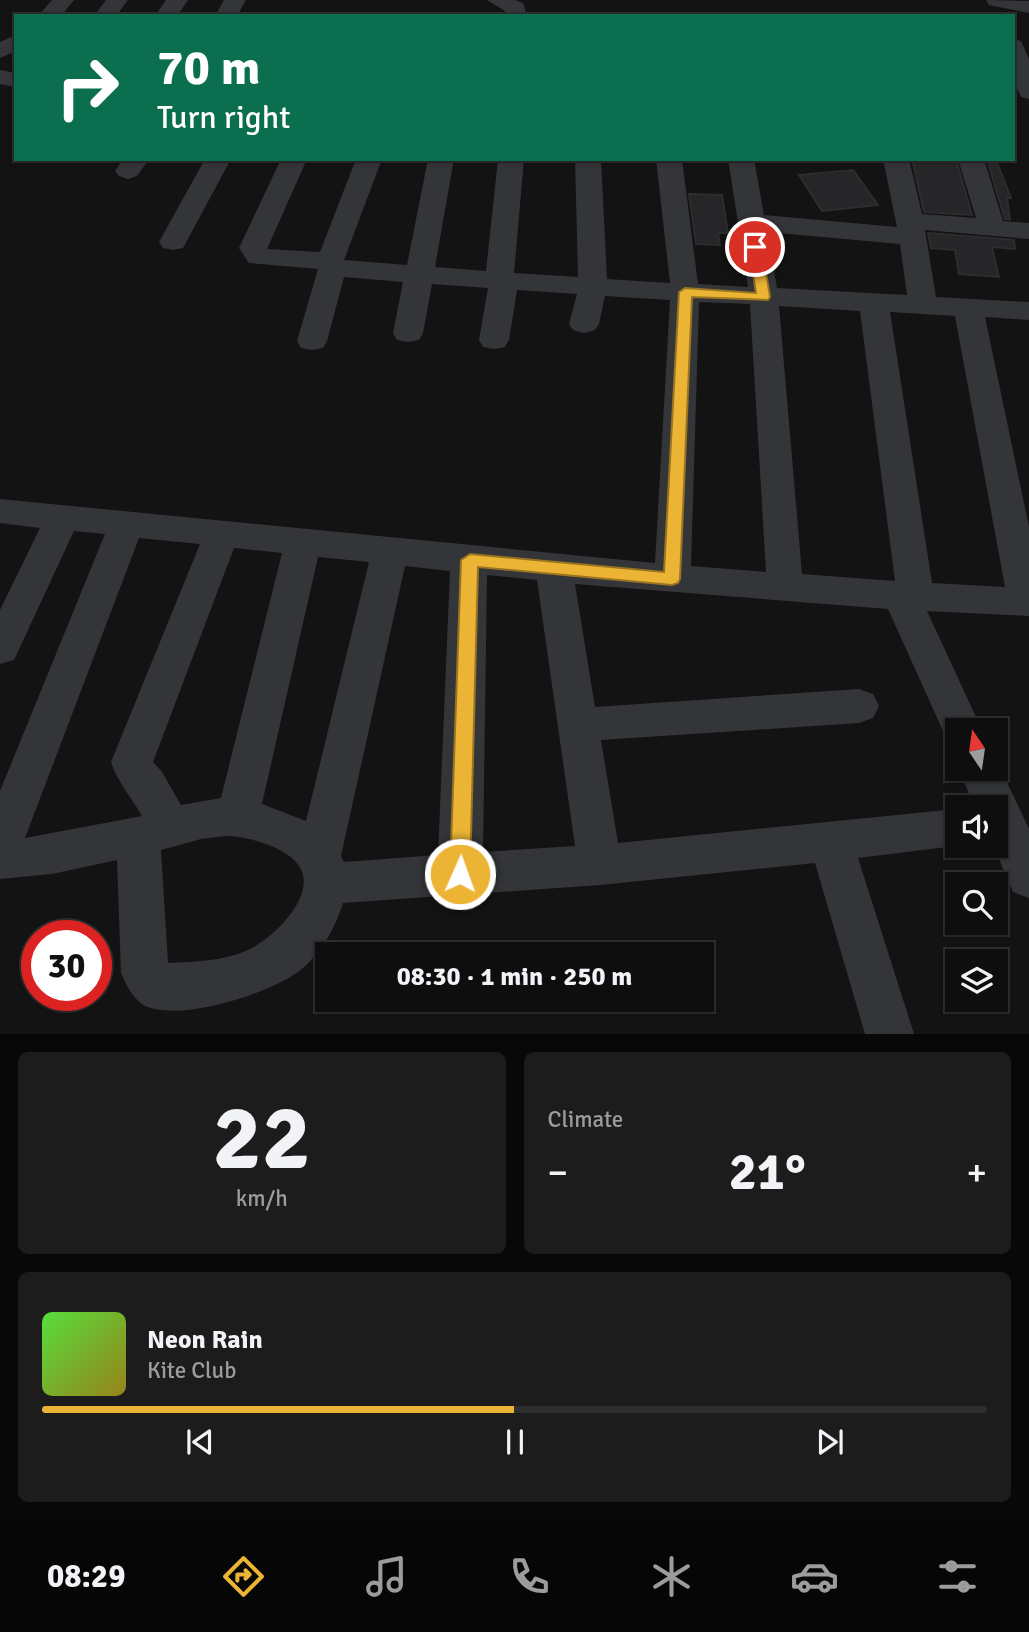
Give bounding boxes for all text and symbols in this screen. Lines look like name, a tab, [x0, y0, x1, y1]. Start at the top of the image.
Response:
text: 70 m	[157, 38, 260, 98]
icon: right	[42, 42, 133, 133]
text: Turn right	[157, 98, 290, 137]
pin	[725, 217, 785, 277]
icon: arrive	[736, 228, 774, 266]
north arrow	[945, 718, 1008, 780]
map controls	[945, 718, 1008, 1012]
button: sound	[945, 795, 1008, 858]
position arrow	[423, 837, 497, 911]
button: search	[945, 872, 1008, 935]
speed limit sign: 30	[21, 920, 112, 1011]
button: layers	[945, 949, 1008, 1012]
text: 08:30 · 1 min · 250 m	[397, 961, 632, 993]
text: 22	[213, 1082, 311, 1195]
text: Climate	[548, 1105, 623, 1134]
text: 21°	[729, 1140, 806, 1204]
text: −	[548, 1149, 568, 1196]
text: +	[966, 1149, 987, 1196]
text: km/h	[236, 1184, 288, 1213]
text: Neon Rain	[147, 1324, 263, 1356]
text: Kite Club	[147, 1356, 236, 1385]
icon: previous	[181, 1423, 219, 1461]
icon: pause	[496, 1423, 534, 1461]
icon: next	[811, 1423, 849, 1461]
icon: directions	[219, 1552, 268, 1601]
icon: music	[362, 1552, 411, 1601]
icon: phone	[505, 1552, 554, 1601]
icon: climate	[647, 1552, 696, 1601]
icon: car	[790, 1552, 839, 1601]
icon: filters	[933, 1552, 982, 1601]
text: 08:29	[47, 1557, 125, 1596]

